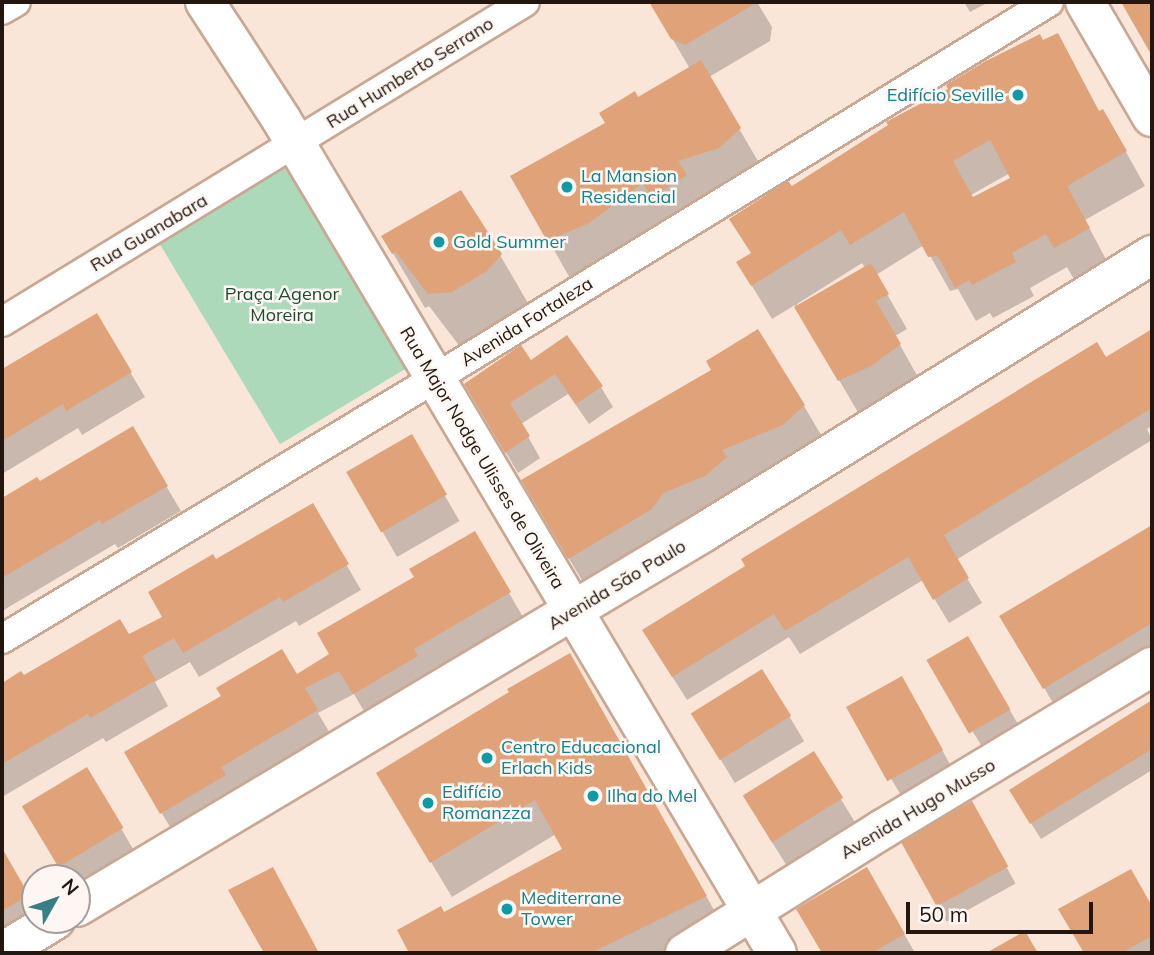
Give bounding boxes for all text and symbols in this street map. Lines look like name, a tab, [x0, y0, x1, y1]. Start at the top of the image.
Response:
street label: Rua Humberto Serrano	[323, 13, 497, 133]
place label: Edifício Seville	[887, 84, 1004, 106]
marker: Edifício Seville	[1010, 87, 1026, 103]
place label: La Mansion Residencial	[581, 166, 677, 208]
marker: La Mansion Residencial	[559, 179, 575, 195]
street label: Rua Guanabara	[86, 190, 212, 276]
place label: Gold Summer	[453, 231, 566, 253]
marker: Gold Summer	[431, 234, 447, 250]
street label: Avenida Fortaleza	[457, 273, 597, 371]
park label: Praça Agenor Moreira	[225, 284, 339, 326]
street label: Rua Major Nodge Ulisses de Oliveira	[395, 323, 569, 593]
street label: Avenida São Paulo	[544, 535, 690, 635]
place label: Centro Educacional Erlach Kids	[501, 737, 661, 780]
marker: Centro Educacional Erlach Kids	[479, 750, 495, 766]
street label: Avenida Hugo Musso	[837, 754, 999, 864]
place label: Edifício Romanzza	[442, 782, 531, 824]
place label: Ilha do Mel	[607, 785, 697, 807]
marker: Ilha do Mel	[585, 788, 601, 804]
marker: Edifício Romanzza	[420, 795, 436, 811]
north arrow	[21, 864, 91, 934]
text: N	[57, 874, 84, 900]
place label: Mediterrane Tower	[521, 888, 621, 930]
scale bar	[909, 888, 1096, 932]
marker: Mediterrane Tower	[499, 901, 515, 917]
text: 50 m	[919, 901, 968, 927]

